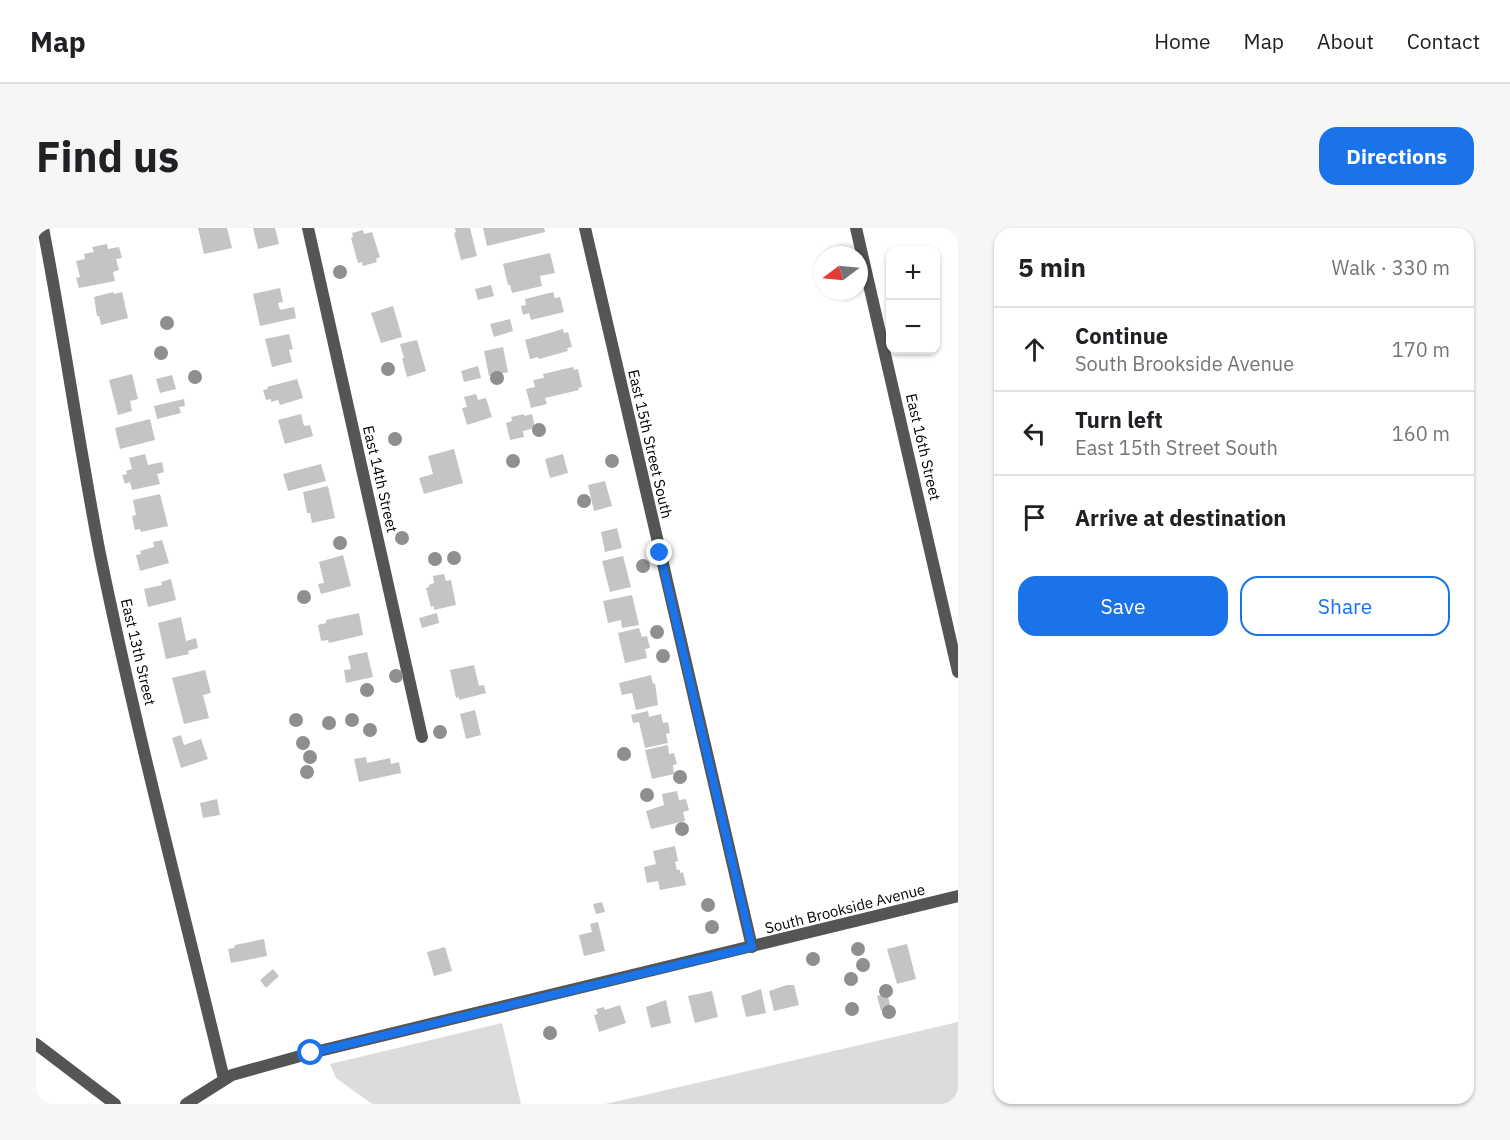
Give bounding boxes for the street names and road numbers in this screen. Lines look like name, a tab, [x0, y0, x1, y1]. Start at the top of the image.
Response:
street label: East 15th Street South	[624, 368, 677, 520]
street label: East 16th Street	[902, 392, 945, 502]
street label: East 14th Street	[359, 424, 402, 534]
street label: East 13th Street	[117, 597, 160, 707]
street label: South Brookside Avenue	[763, 879, 927, 938]

